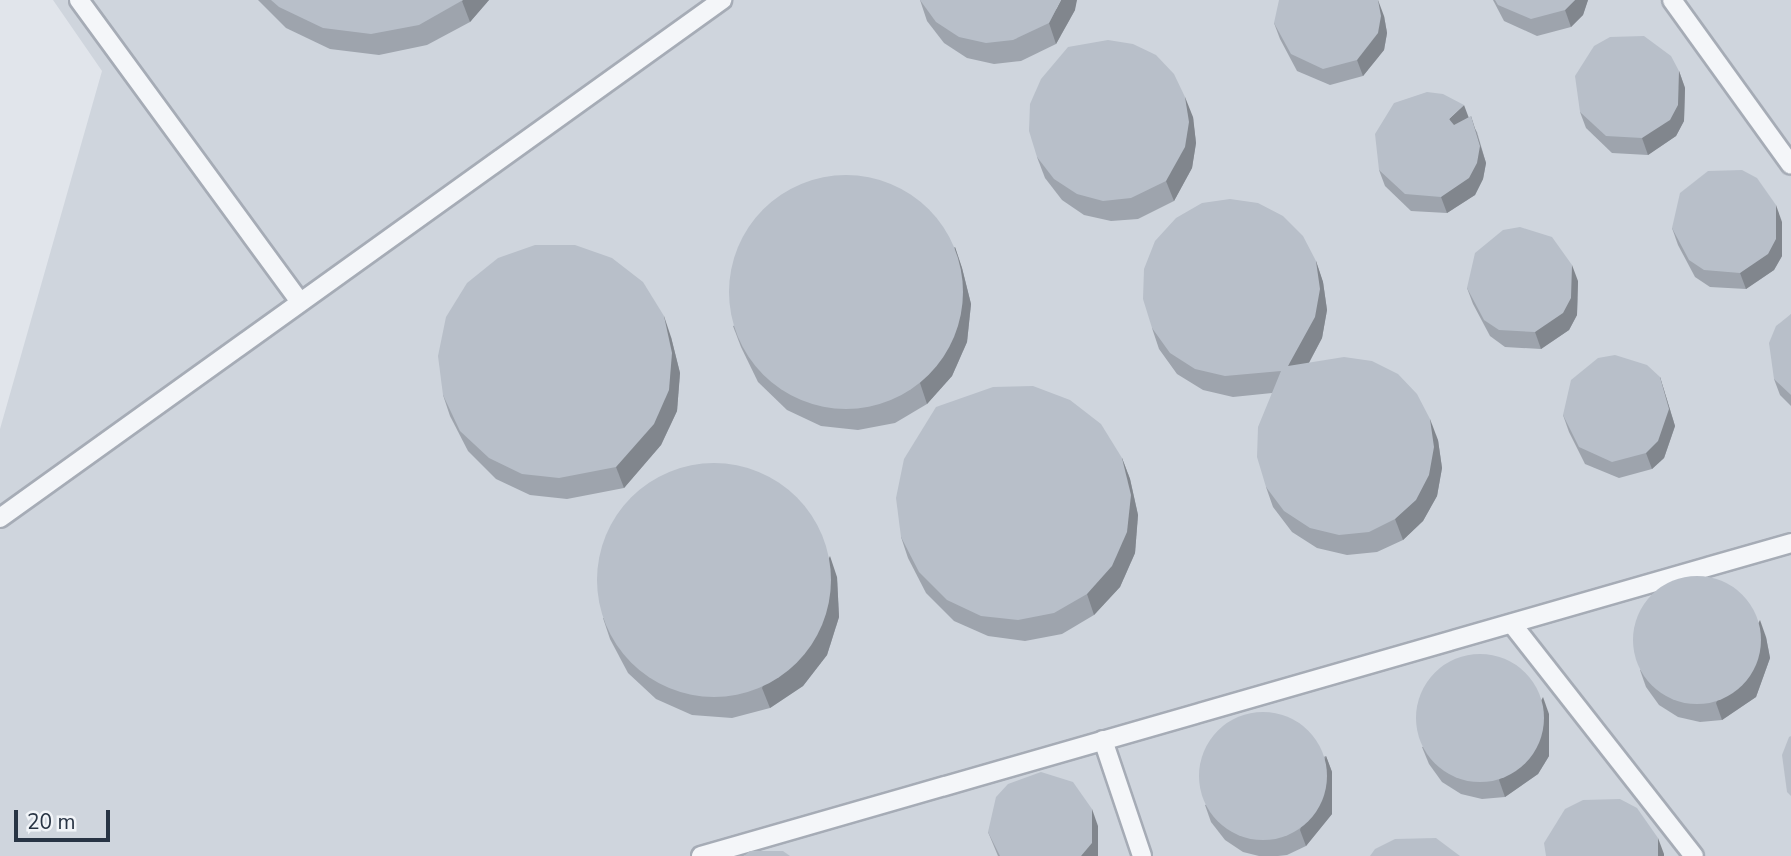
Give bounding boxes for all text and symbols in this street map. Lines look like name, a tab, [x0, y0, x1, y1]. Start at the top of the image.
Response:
scale bar	[18, 796, 114, 840]
text: 20 m	[27, 808, 76, 836]

